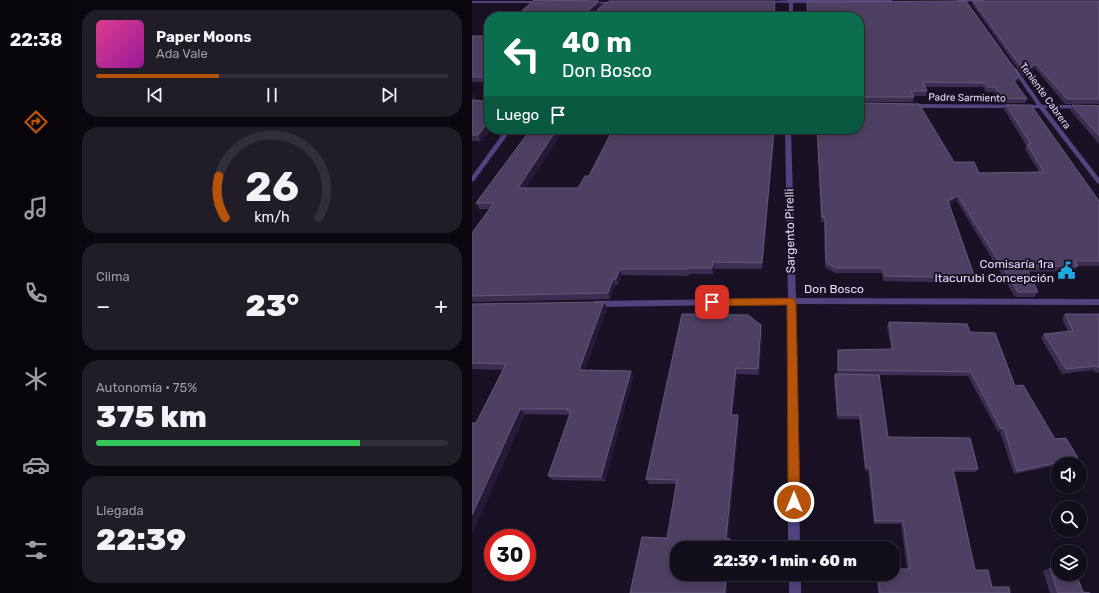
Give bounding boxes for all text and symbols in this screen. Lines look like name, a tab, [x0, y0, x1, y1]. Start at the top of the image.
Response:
text: 40 m	[562, 26, 632, 59]
text: Paper Moons	[156, 28, 252, 46]
icon: left	[496, 28, 548, 80]
text: 22:38	[10, 29, 62, 51]
text: Ada Vale	[156, 46, 208, 61]
text: Don Bosco	[562, 60, 652, 82]
street label: Teniente Cabrera	[1017, 60, 1073, 132]
icon: previous	[144, 84, 166, 106]
icon: pause	[261, 84, 283, 106]
icon: next	[378, 84, 400, 106]
street label: Padre Sarmiento	[928, 91, 1006, 105]
icon: arrive	[547, 104, 569, 126]
text: Luego	[496, 106, 539, 124]
icon: directions	[22, 108, 50, 136]
text: 26	[245, 162, 299, 211]
street label: Sargento Pirelli	[782, 188, 798, 273]
icon: music	[22, 194, 50, 222]
text: km/h	[254, 208, 290, 225]
place label: Comisaría 1ra Itacurubi Concepción	[934, 257, 1054, 285]
public building icon: Comisaría 1ra Itacurubi Concepción	[1057, 261, 1077, 281]
text: Clima	[96, 269, 130, 284]
icon: phone	[22, 279, 50, 307]
street label: Don Bosco	[804, 282, 864, 296]
pin	[695, 285, 729, 319]
text: 23°	[246, 288, 299, 324]
icon: arrive	[701, 291, 723, 313]
text: −	[96, 293, 110, 320]
text: +	[434, 293, 448, 320]
icon: climate	[22, 365, 50, 393]
text: Autonomía · 75%	[96, 380, 197, 395]
text: 375 km	[96, 399, 207, 435]
icon: car	[22, 451, 50, 479]
map controls	[1051, 457, 1087, 581]
button: sound	[1051, 457, 1087, 493]
position arrow	[773, 481, 815, 523]
button: search	[1051, 501, 1087, 537]
text: Llegada	[96, 503, 144, 518]
text: 22:39	[96, 522, 186, 558]
speed limit sign: 30	[484, 529, 536, 581]
icon: filters	[22, 536, 50, 564]
button: layers	[1051, 545, 1087, 581]
text: 22:39 · 1 min · 60 m	[713, 552, 857, 570]

